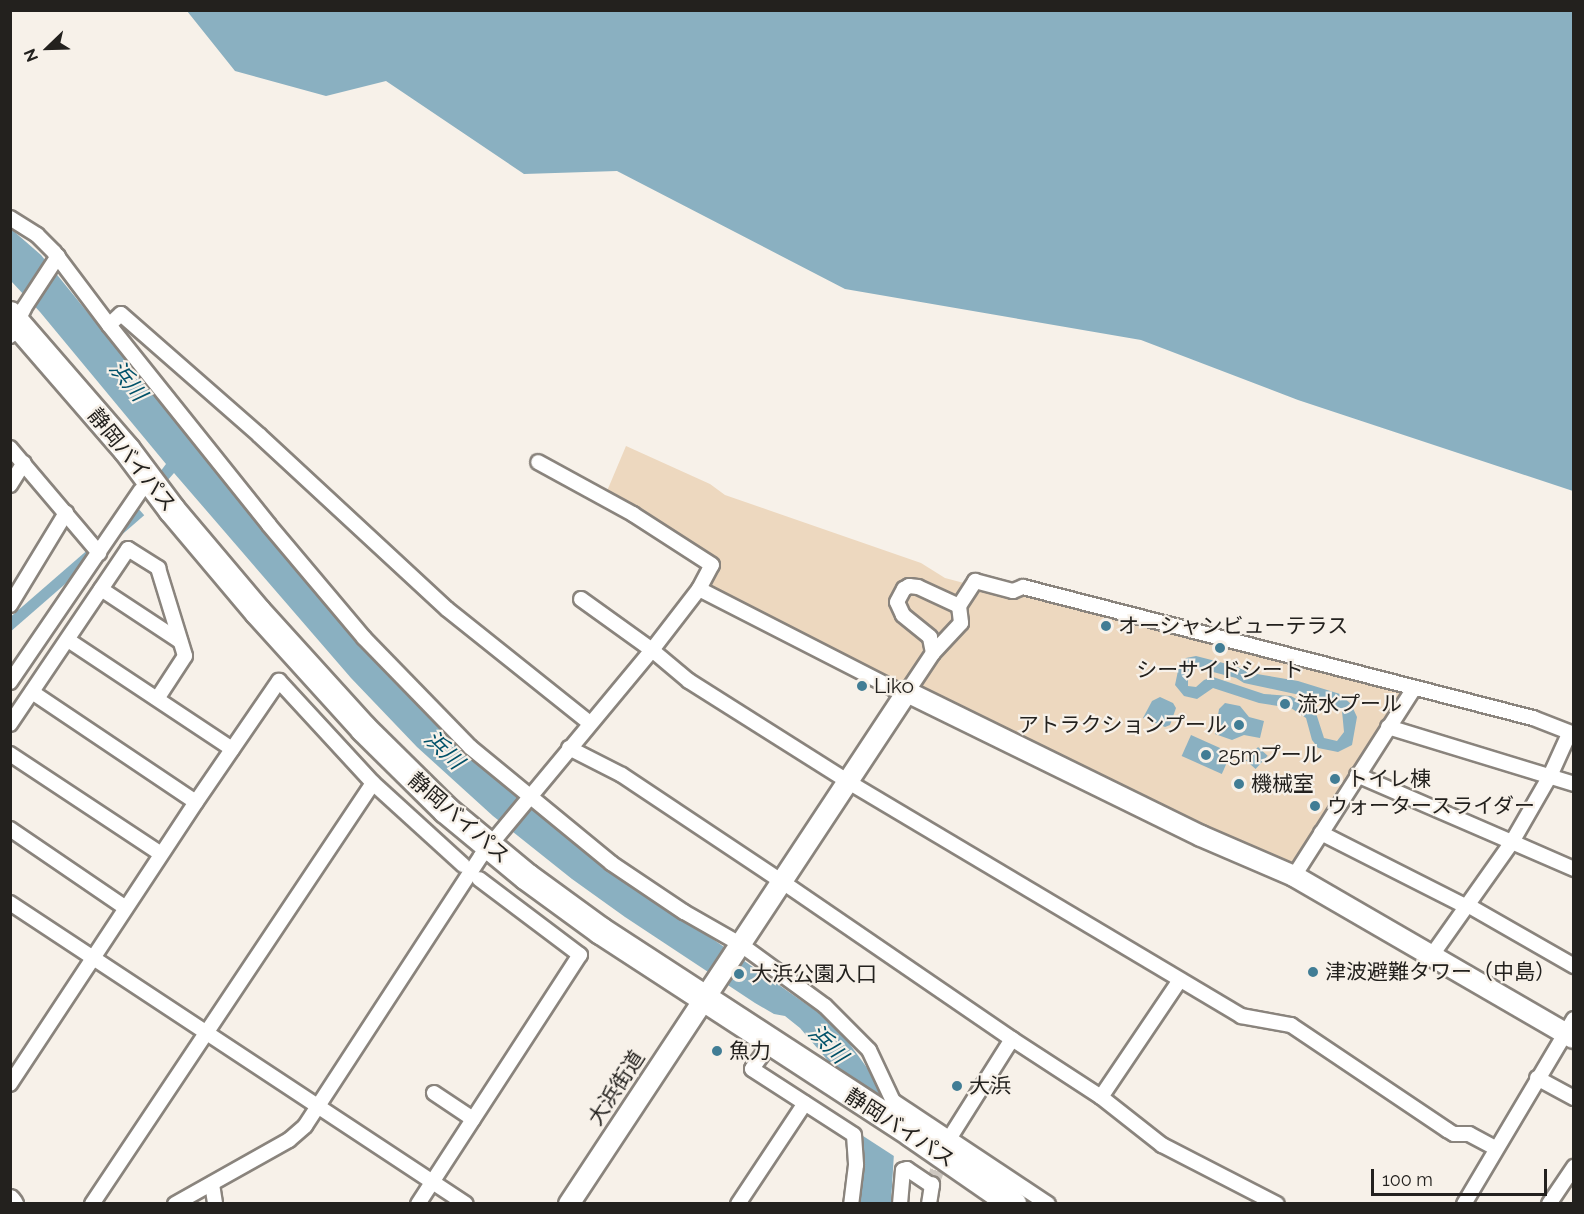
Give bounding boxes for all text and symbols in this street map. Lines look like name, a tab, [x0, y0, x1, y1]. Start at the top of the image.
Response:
north arrow	[18, 18, 78, 78]
text: N	[20, 46, 42, 65]
water label: 浜川	[104, 356, 152, 406]
street label: 静岡バイパス	[83, 403, 181, 517]
place label: オーシャンビューテラス	[1118, 613, 1349, 639]
marker: オーシャンビューテラス	[1099, 619, 1113, 633]
marker: シーサイドシート	[1213, 641, 1227, 655]
place label: シーサイドシート	[1136, 657, 1304, 683]
place label: Liko	[874, 673, 914, 699]
marker: Liko	[855, 679, 869, 693]
place label: 流水プール	[1297, 691, 1402, 717]
marker: 流水プール	[1278, 697, 1292, 711]
place label: アトラクションプール	[1017, 712, 1227, 738]
marker: アトラクションプール	[1232, 718, 1246, 732]
water label: 浜川	[419, 725, 469, 775]
place label: 25mプール	[1218, 742, 1323, 768]
marker: 25mプール	[1199, 748, 1213, 762]
place label: トイレ棟	[1347, 766, 1431, 792]
street label: 静岡バイパス	[403, 767, 515, 869]
place label: 機械室	[1251, 771, 1314, 797]
marker: トイレ棟	[1328, 772, 1342, 786]
marker: 機械室	[1232, 777, 1246, 791]
place label: ウォータースライダー	[1327, 793, 1537, 819]
marker: ウォータースライダー	[1308, 799, 1322, 813]
place label: 津波避難タワー（中島）	[1325, 959, 1556, 985]
place label: 大浜公園入口	[751, 961, 877, 987]
marker: 津波避難タワー（中島）	[1306, 965, 1320, 979]
marker: 大浜公園入口	[732, 967, 746, 981]
water label: 浜川	[803, 1019, 853, 1069]
place label: 魚力	[729, 1038, 771, 1064]
marker: 魚力	[710, 1044, 724, 1058]
street label: 大浜街道	[583, 1046, 649, 1130]
place label: 大浜	[969, 1073, 1011, 1099]
marker: 大浜	[950, 1079, 964, 1093]
street label: 静岡バイパス	[840, 1083, 960, 1173]
scale bar	[1374, 1157, 1550, 1195]
text: 100 m	[1382, 1169, 1433, 1190]

